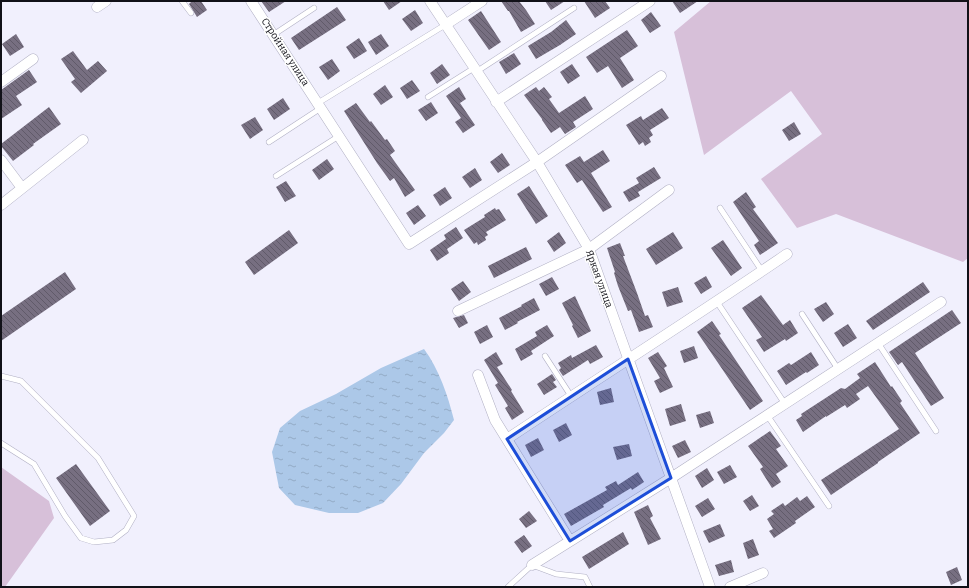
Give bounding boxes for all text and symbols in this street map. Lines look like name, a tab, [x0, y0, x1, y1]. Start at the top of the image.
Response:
street label: Стройная улица	[259, 16, 312, 89]
street label: Яркая улица	[583, 248, 615, 310]

